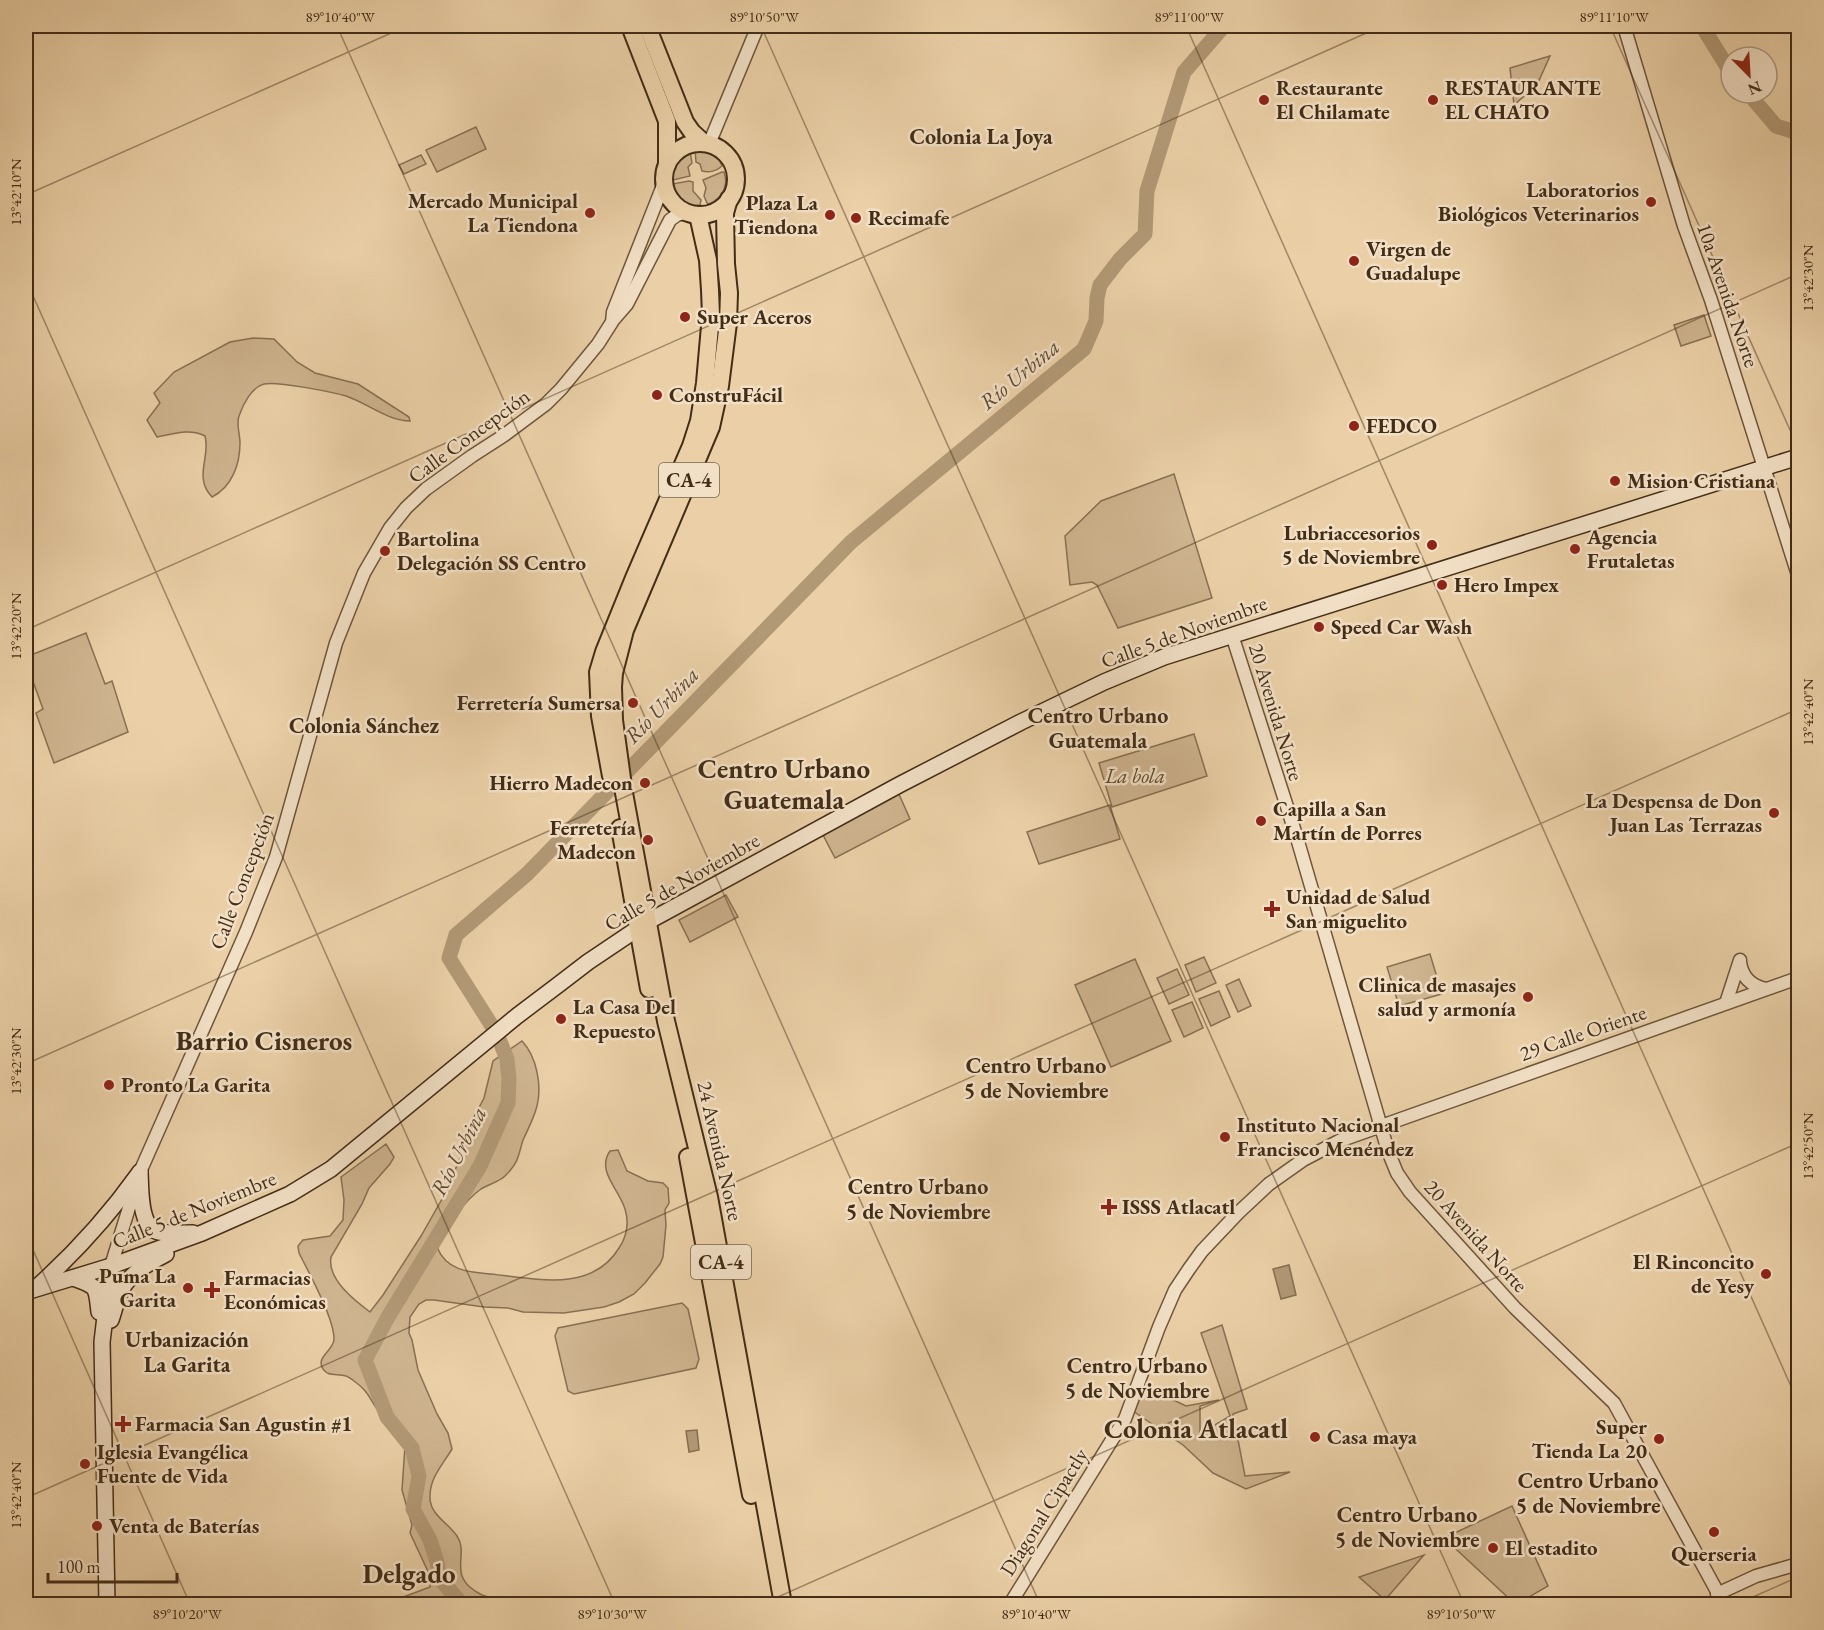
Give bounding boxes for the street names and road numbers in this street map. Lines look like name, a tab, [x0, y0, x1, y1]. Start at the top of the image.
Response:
street label: 10a Avenida Norte	[1691, 219, 1766, 371]
street label: Calle Concepción	[402, 382, 535, 489]
road number: CA-4	[659, 463, 719, 497]
street label: Calle 5 de Noviembre	[1097, 589, 1271, 674]
street label: 20 Avenida Norte	[1243, 640, 1310, 784]
street label: Calle Concepción	[203, 809, 280, 953]
street label: Calle 5 de Noviembre	[599, 826, 764, 937]
street label: 29 Calle Oriente	[1516, 998, 1650, 1067]
street label: 24 Avenida Norte	[691, 1078, 750, 1223]
street label: Calle 5 de Noviembre	[108, 1164, 280, 1255]
street label: 20 Avenida Norte	[1419, 1174, 1534, 1298]
road number: CA-4	[691, 1245, 751, 1279]
street label: Diagonal Cipactly	[993, 1442, 1094, 1581]

